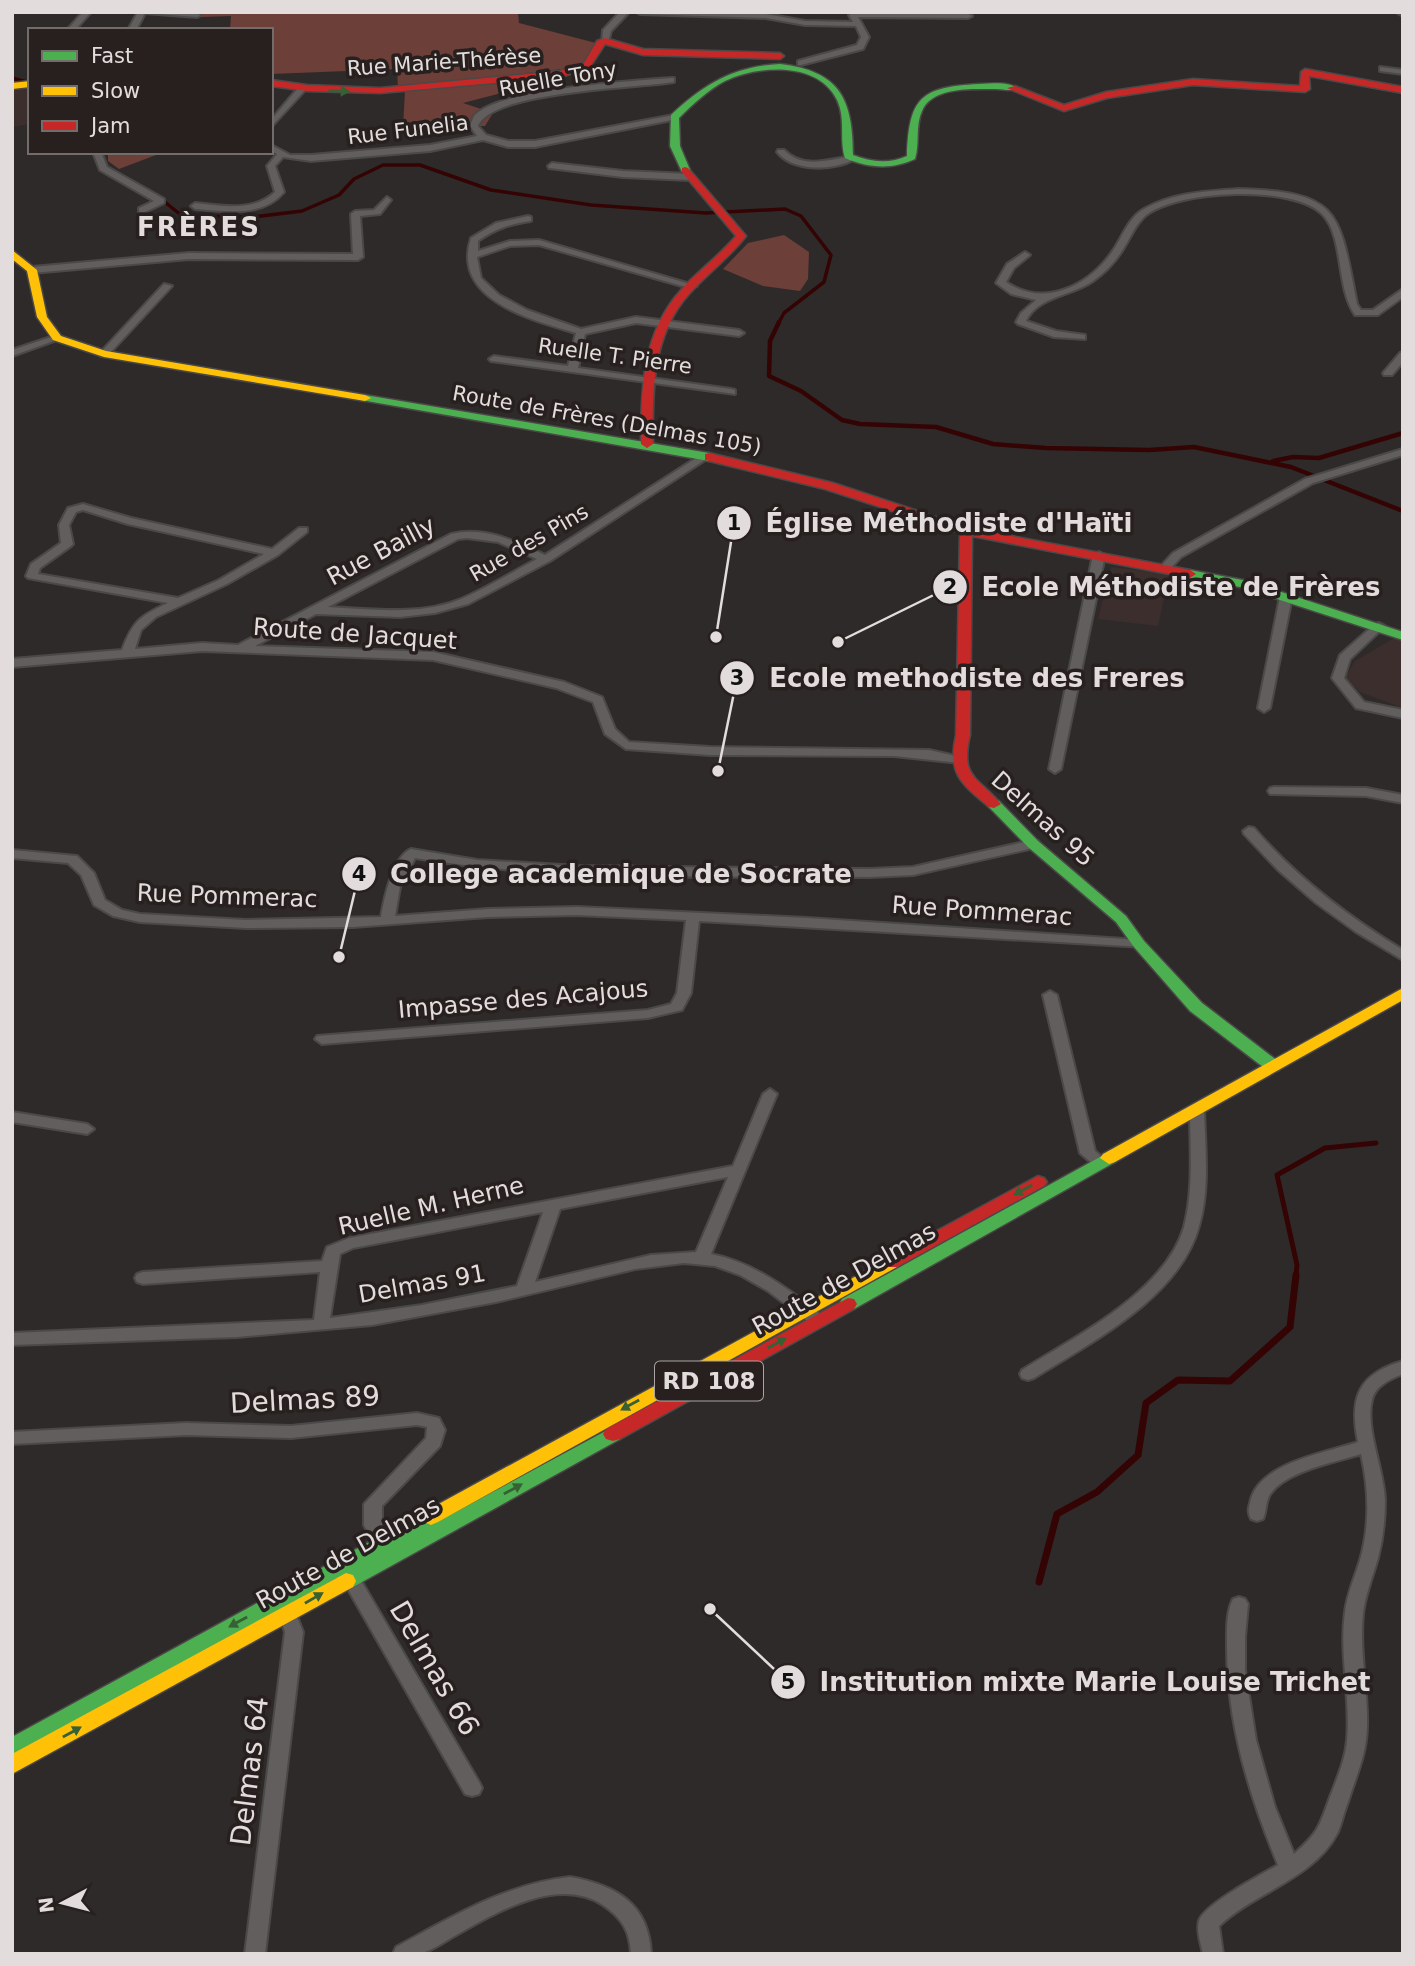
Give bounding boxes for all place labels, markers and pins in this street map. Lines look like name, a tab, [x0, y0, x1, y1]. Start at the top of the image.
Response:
callout: Église Méthodiste d'Haïti	[717, 499, 1147, 546]
callout: Ecole Méthodiste de Frères	[933, 563, 1394, 610]
callout: Ecole methodiste des Freres	[720, 654, 1198, 701]
callout: College academique de Socrate	[341, 851, 866, 898]
callout: Institution mixte Marie Louise Trichet	[771, 1659, 1385, 1706]

